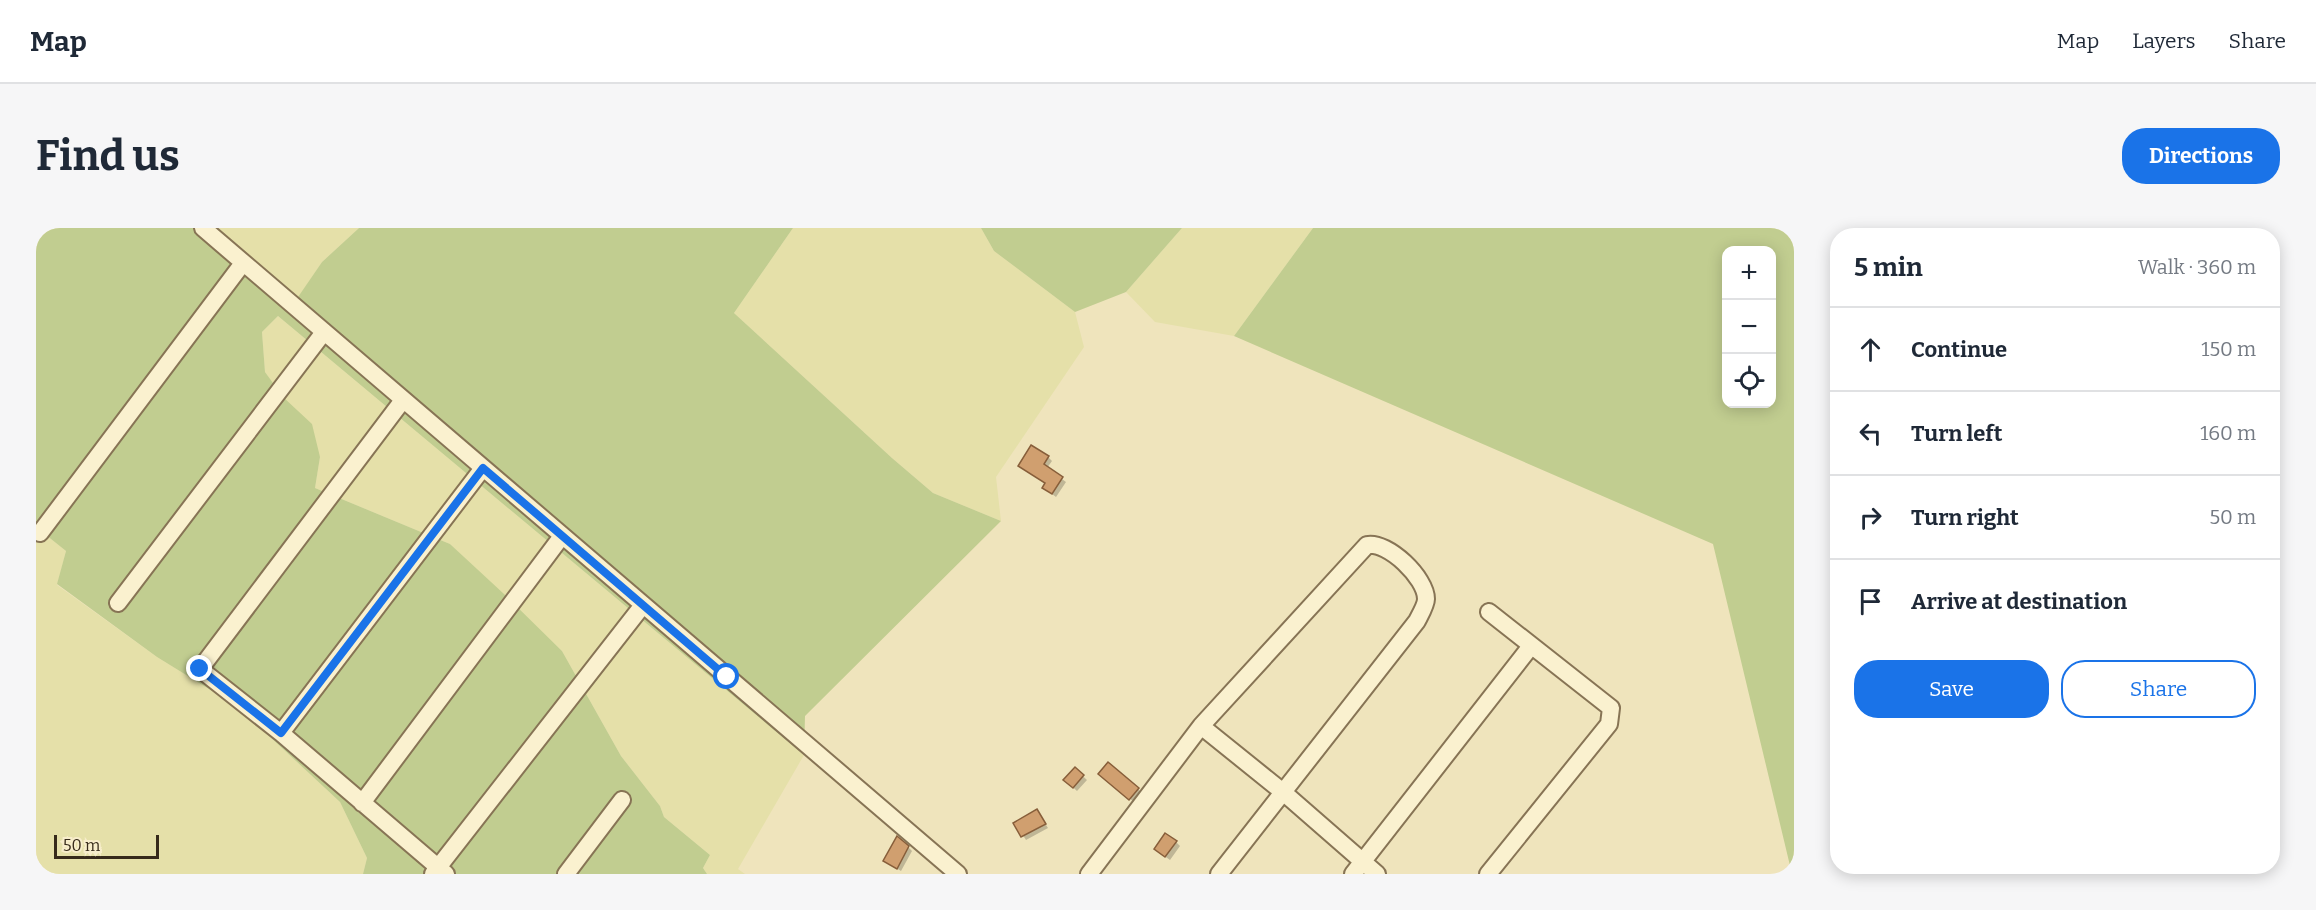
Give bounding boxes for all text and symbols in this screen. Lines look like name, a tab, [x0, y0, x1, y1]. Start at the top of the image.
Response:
text: Map	[30, 25, 87, 58]
text: Map	[2057, 28, 2099, 54]
text: Layers	[2132, 28, 2196, 54]
text: Share	[2229, 28, 2286, 54]
button: Directions	[2122, 128, 2280, 184]
text: Find us	[36, 131, 180, 181]
map controls	[1722, 246, 1776, 408]
button: +	[1722, 246, 1776, 300]
text: 5 min	[1854, 252, 1923, 283]
text: Walk · 360 m	[2138, 255, 2256, 279]
button: −	[1722, 300, 1776, 354]
icon: ahead	[1854, 333, 1887, 366]
text: Continue	[1911, 336, 2007, 363]
text: 150 m	[2201, 337, 2256, 361]
button: locate	[1722, 354, 1776, 408]
icon: left	[1854, 417, 1887, 450]
text: Turn left	[1911, 420, 2003, 447]
text: 160 m	[2200, 421, 2256, 445]
icon: right	[1854, 501, 1887, 534]
text: Turn right	[1911, 504, 2019, 531]
text: 50 m	[2209, 505, 2256, 529]
icon: arrive	[1854, 585, 1887, 618]
text: Arrive at destination	[1911, 588, 2127, 615]
route end	[186, 655, 212, 681]
button: Save	[1854, 660, 2049, 718]
button: Share	[2061, 660, 2256, 718]
route start	[713, 663, 739, 689]
scale bar	[54, 832, 159, 860]
text: 50 m	[63, 836, 100, 855]

